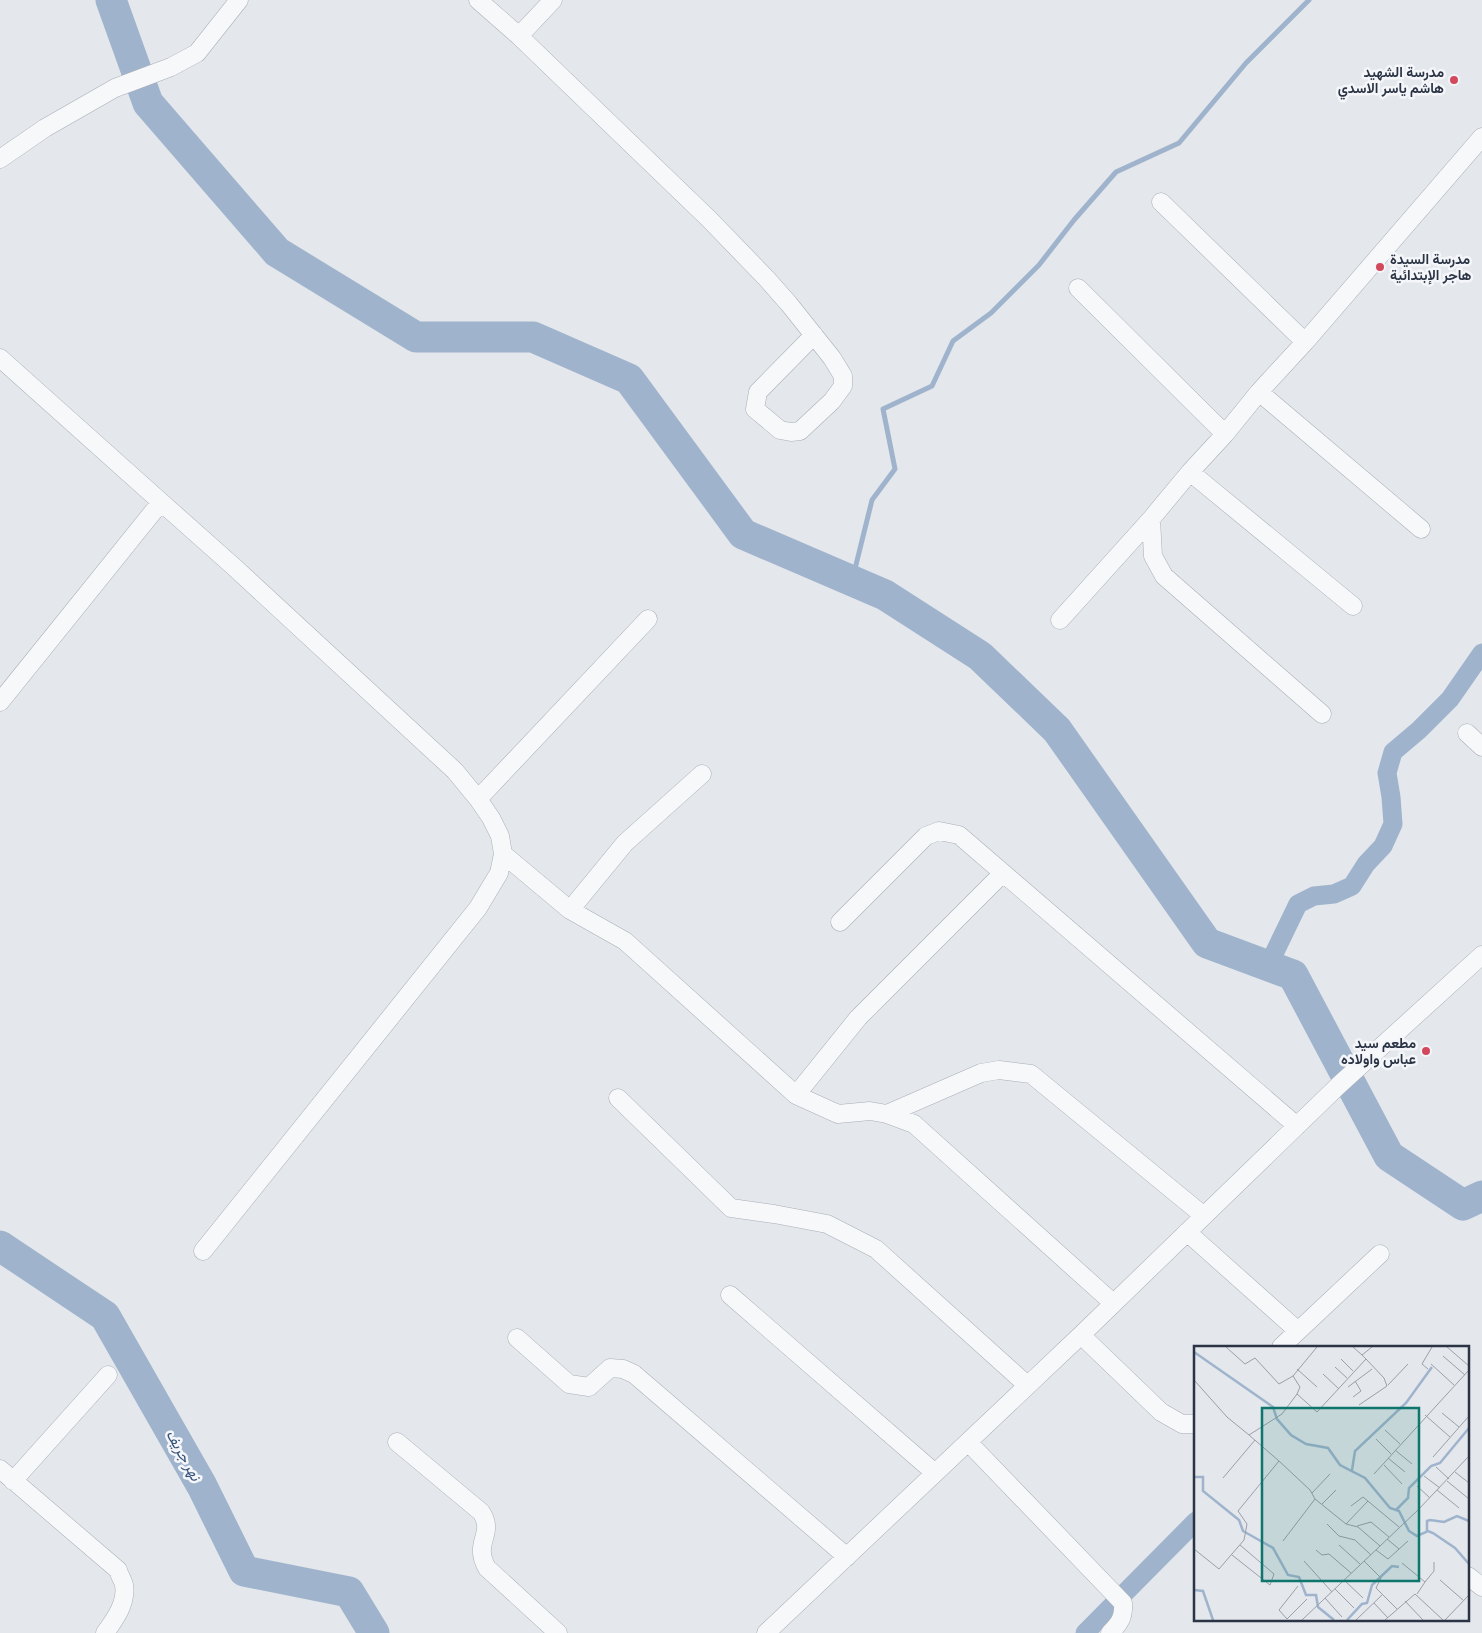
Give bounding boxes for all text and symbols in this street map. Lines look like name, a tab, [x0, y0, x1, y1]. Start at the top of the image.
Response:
place label: مدرسة الشهيد هاشم ياسر الاسدي	[1338, 63, 1444, 100]
marker: مدرسة الشهيد هاشم ياسر الاسدي	[1448, 74, 1460, 86]
place label: مدرسة السيدة هاجر الإبتدائية	[1390, 250, 1472, 285]
marker: مدرسة السيدة هاجر الإبتدائية	[1374, 261, 1386, 273]
place label: مطعم سيد عباس واولاده	[1341, 1034, 1416, 1068]
marker: مطعم سيد عباس واولاده	[1420, 1045, 1432, 1057]
inset map	[1194, 1346, 1470, 1620]
water label: نهر جريف	[162, 1426, 206, 1485]

